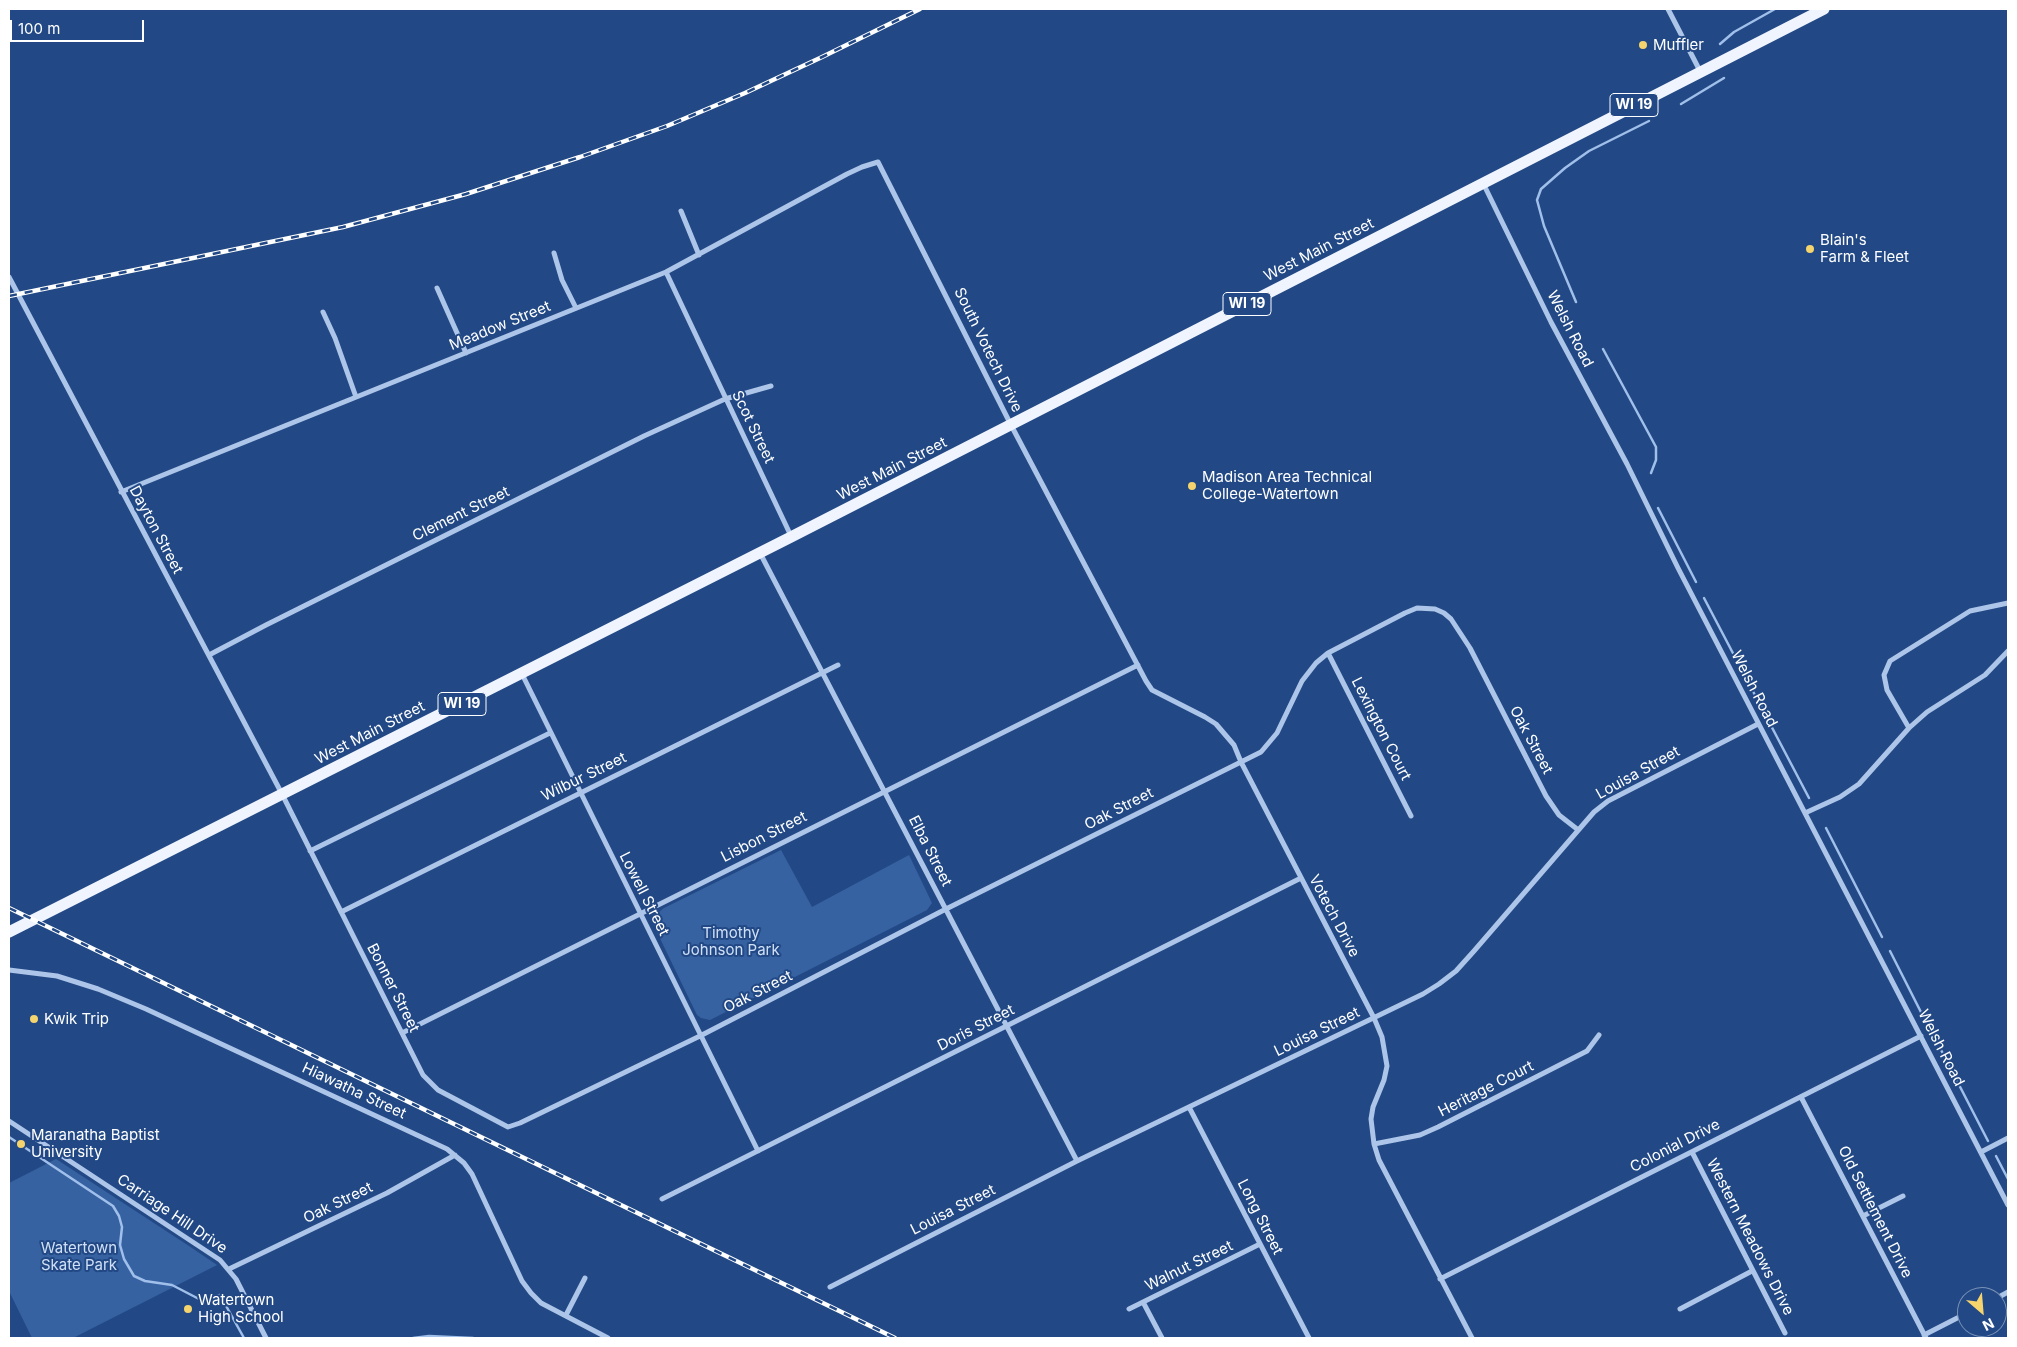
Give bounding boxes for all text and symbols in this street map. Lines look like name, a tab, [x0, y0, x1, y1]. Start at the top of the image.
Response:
scale bar	[12, 10, 146, 42]
text: 100 m	[18, 19, 60, 38]
place label: Muffler	[1653, 36, 1704, 54]
marker: Muffler	[1637, 39, 1649, 51]
road number: WI 19	[1610, 94, 1658, 116]
street label: West Main Street	[1261, 215, 1377, 285]
place label: Blain's Farm & Fleet	[1820, 231, 1909, 266]
marker: Blain's Farm & Fleet	[1804, 243, 1816, 255]
street label: South Votech Drive	[950, 285, 1026, 415]
street label: Welsh Road	[1543, 288, 1597, 370]
road number: WI 19	[1223, 292, 1271, 316]
street label: Meadow Street	[447, 298, 553, 354]
street label: Scot Street	[728, 388, 778, 466]
street label: West Main Street	[834, 434, 950, 504]
place label: Madison Area Technical College-Watertown	[1202, 468, 1372, 503]
marker: Madison Area Technical College-Watertown	[1186, 480, 1198, 492]
street label: Dayton Street	[125, 483, 187, 577]
street label: Clement Street	[410, 483, 512, 545]
street label: Welsh Road	[1727, 648, 1781, 730]
street label: Lexington Court	[1347, 674, 1415, 784]
road number: WI 19	[438, 692, 486, 716]
street label: West Main Street	[312, 698, 428, 768]
street label: Oak Street	[1506, 703, 1556, 777]
street label: Louisa Street	[1593, 743, 1683, 803]
street label: Wilbur Street	[539, 749, 629, 805]
street label: Oak Street	[1082, 784, 1156, 834]
street label: Lisbon Street	[718, 808, 810, 866]
street label: Elba Street	[905, 813, 955, 889]
street label: Lowell Street	[615, 849, 673, 939]
street label: Votech Drive	[1305, 872, 1363, 960]
park label: Timothy Johnson Park	[682, 924, 780, 959]
street label: Bonner Street	[363, 940, 423, 1036]
street label: Oak Street	[721, 967, 795, 1017]
street label: Doris Street	[935, 1001, 1017, 1055]
street label: Louisa Street	[1271, 1004, 1363, 1060]
street label: Welsh Road	[1914, 1007, 1968, 1089]
place label: Kwik Trip	[44, 1010, 109, 1028]
marker: Kwik Trip	[28, 1013, 40, 1025]
street label: Heritage Court	[1435, 1057, 1537, 1121]
street label: Hiawatha Street	[299, 1059, 409, 1123]
street label: Colonial Drive	[1627, 1116, 1723, 1176]
place label: Maranatha Baptist University	[31, 1126, 160, 1161]
marker: Maranatha Baptist University	[15, 1138, 27, 1150]
street label: Old Settlement Drive	[1834, 1143, 1916, 1281]
street label: Western Meadows Drive	[1703, 1156, 1797, 1318]
street label: Carriage Hill Drive	[114, 1171, 230, 1257]
street label: Long Street	[1233, 1176, 1287, 1258]
street label: Oak Street	[300, 1179, 376, 1227]
street label: Louisa Street	[908, 1181, 998, 1239]
street label: Walnut Street	[1142, 1237, 1236, 1295]
park label: Watertown Skate Park	[41, 1239, 117, 1274]
north arrow	[1957, 1287, 2007, 1337]
place label: Watertown High School	[198, 1291, 284, 1326]
marker: Watertown High School	[182, 1303, 194, 1315]
text: N	[1980, 1315, 1997, 1335]

